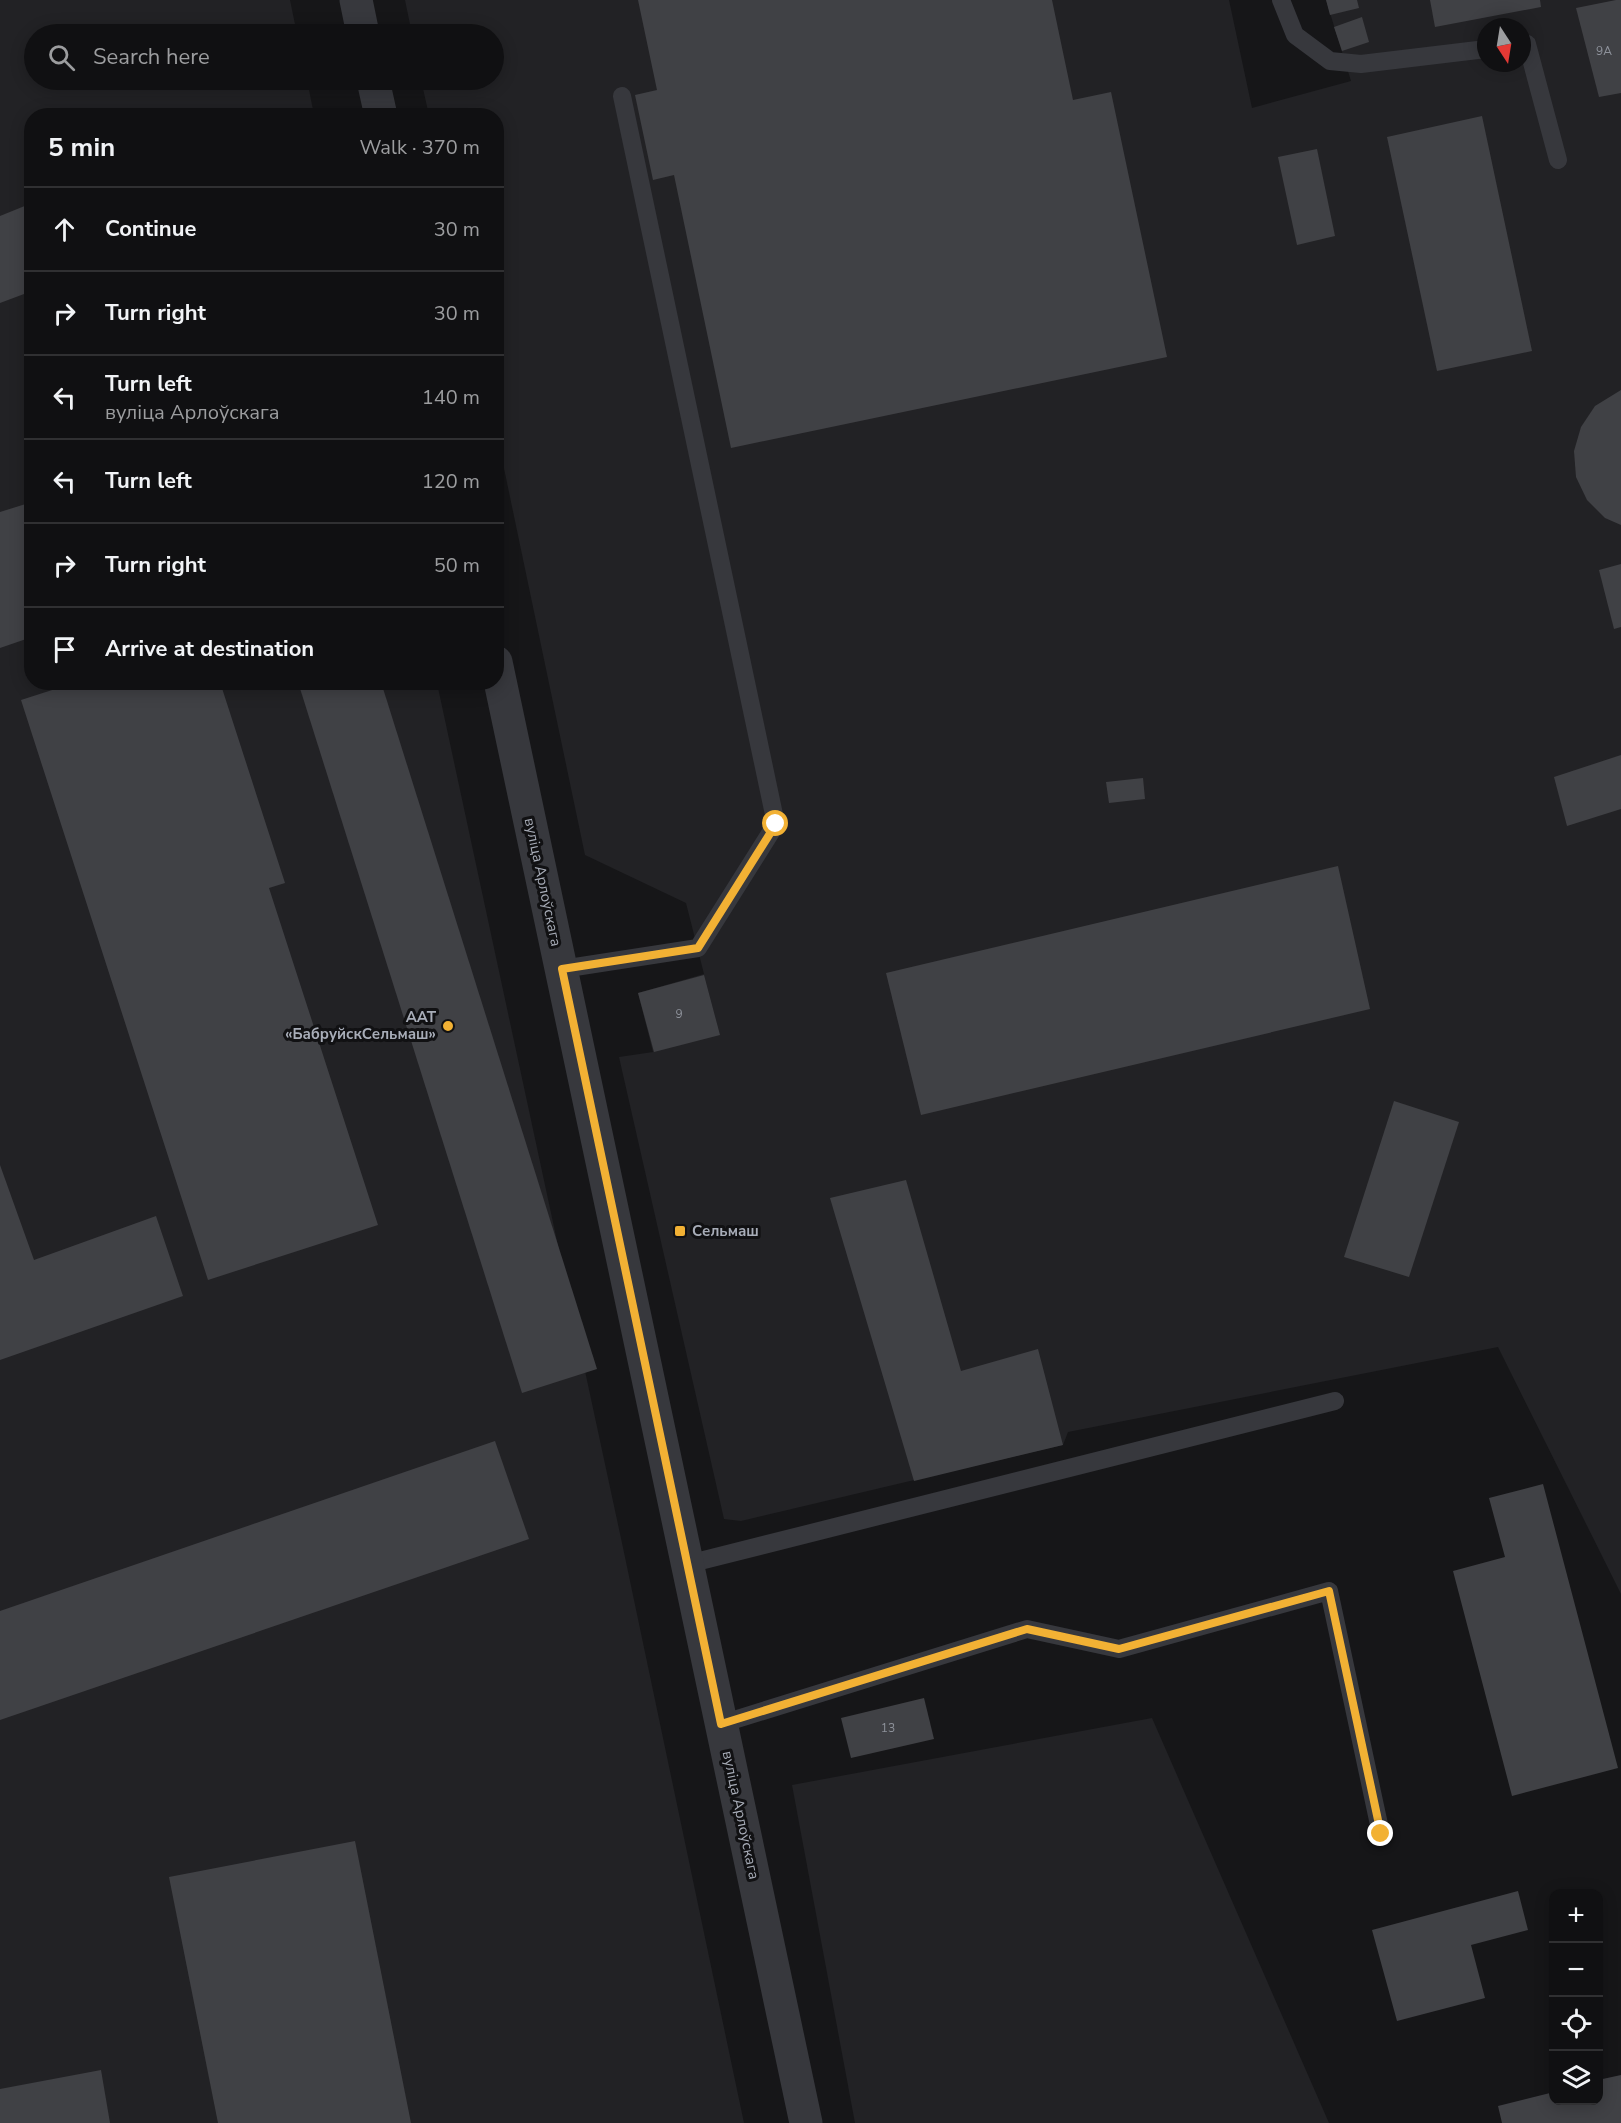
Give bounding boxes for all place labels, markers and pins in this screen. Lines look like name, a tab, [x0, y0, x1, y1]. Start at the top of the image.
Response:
place label: ААТ «БабруйскСельмаш»	[285, 1007, 437, 1044]
marker: ААТ «БабруйскСельмаш»	[441, 1019, 455, 1033]
place label: Сельмаш	[692, 1221, 759, 1241]
marker: Сельмаш	[673, 1224, 687, 1238]

